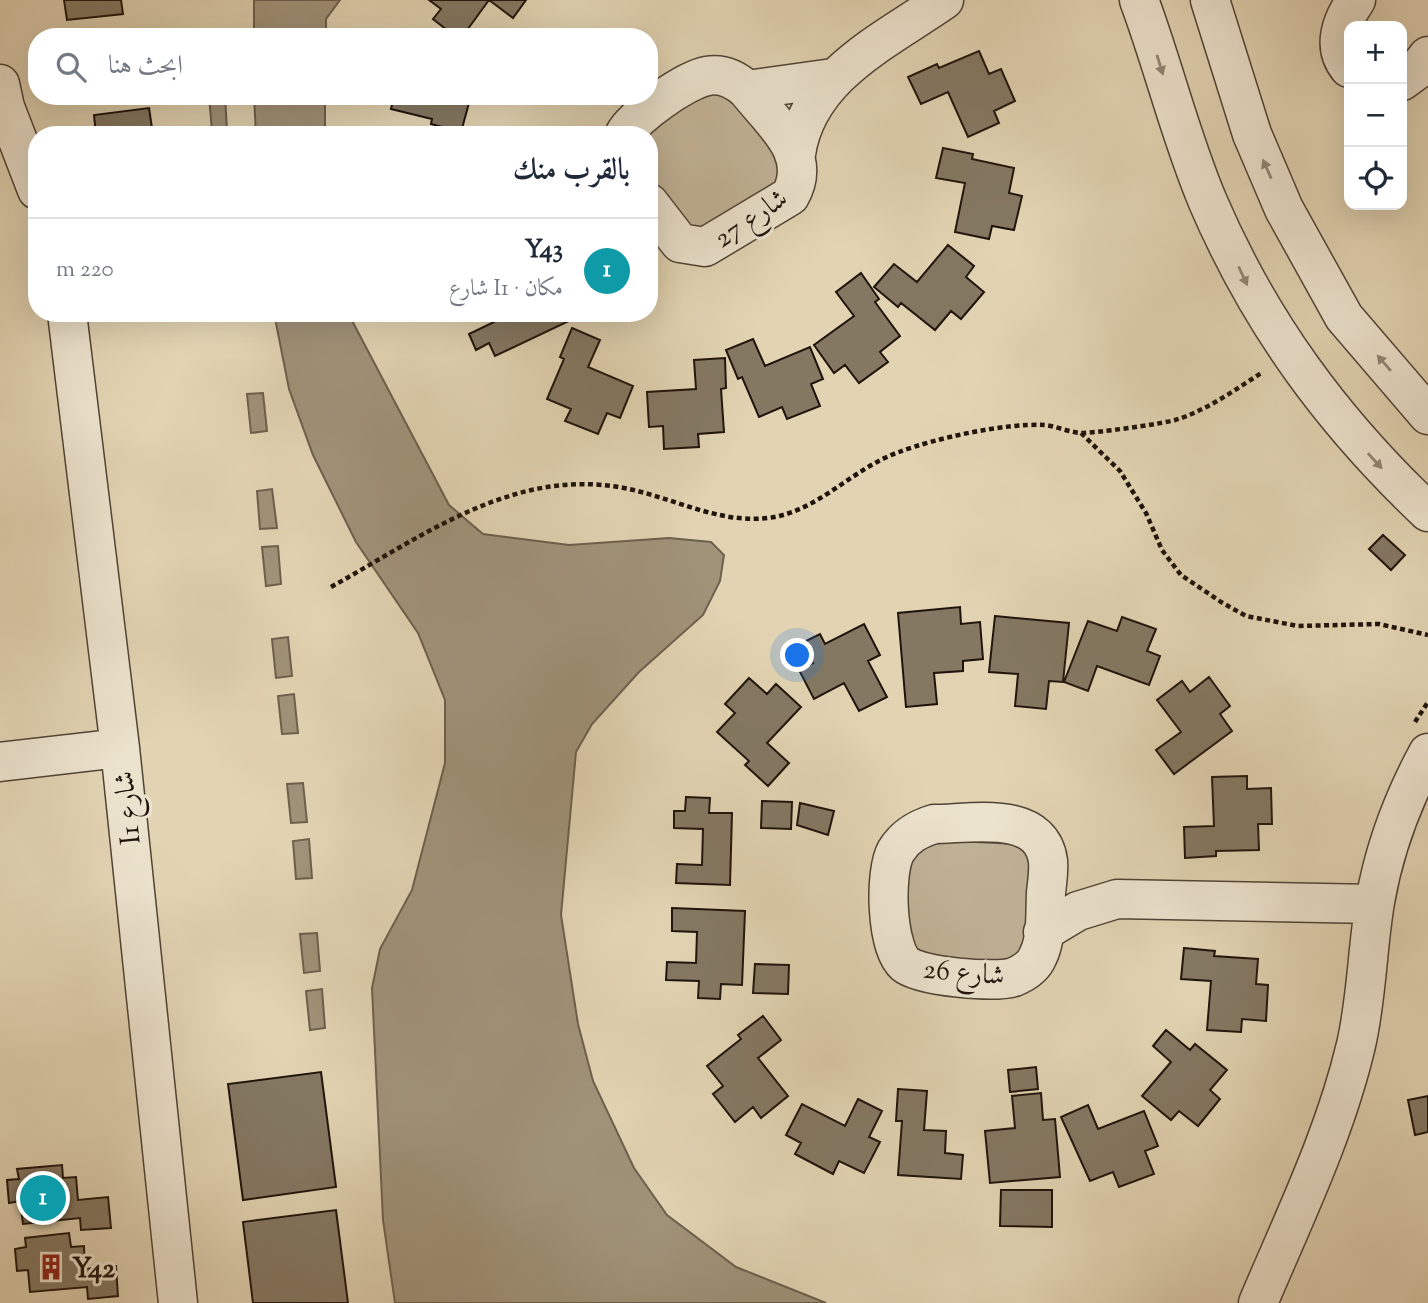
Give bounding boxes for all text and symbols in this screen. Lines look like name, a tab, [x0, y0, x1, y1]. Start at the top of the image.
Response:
map controls	[1344, 21, 1407, 210]
button: +	[1344, 21, 1407, 84]
search box	[28, 28, 658, 105]
icon: search	[52, 48, 90, 86]
text: ابحث هنا	[108, 48, 183, 85]
one-way arrow	[1155, 55, 1165, 76]
button: −	[1344, 84, 1407, 147]
button: locate	[1344, 147, 1407, 210]
text: بالقرب منك	[513, 150, 630, 193]
one-way arrow	[1261, 159, 1272, 180]
street label: شارع 27	[707, 180, 797, 260]
text: Y43	[525, 232, 563, 269]
text: 220 m	[56, 254, 114, 287]
text: 1	[603, 254, 611, 287]
one-way arrow	[1237, 266, 1249, 286]
text: مكان · I1 شارع	[449, 273, 563, 306]
one-way arrow	[1377, 355, 1392, 372]
one-way arrow	[1367, 452, 1383, 469]
your location	[780, 638, 814, 672]
street label: I1 شارع	[105, 769, 154, 846]
street label: شارع 26	[921, 951, 1006, 998]
pin: 1	[20, 1172, 66, 1224]
place label: Y42	[72, 1250, 116, 1290]
building icon: Y42	[36, 1252, 66, 1282]

